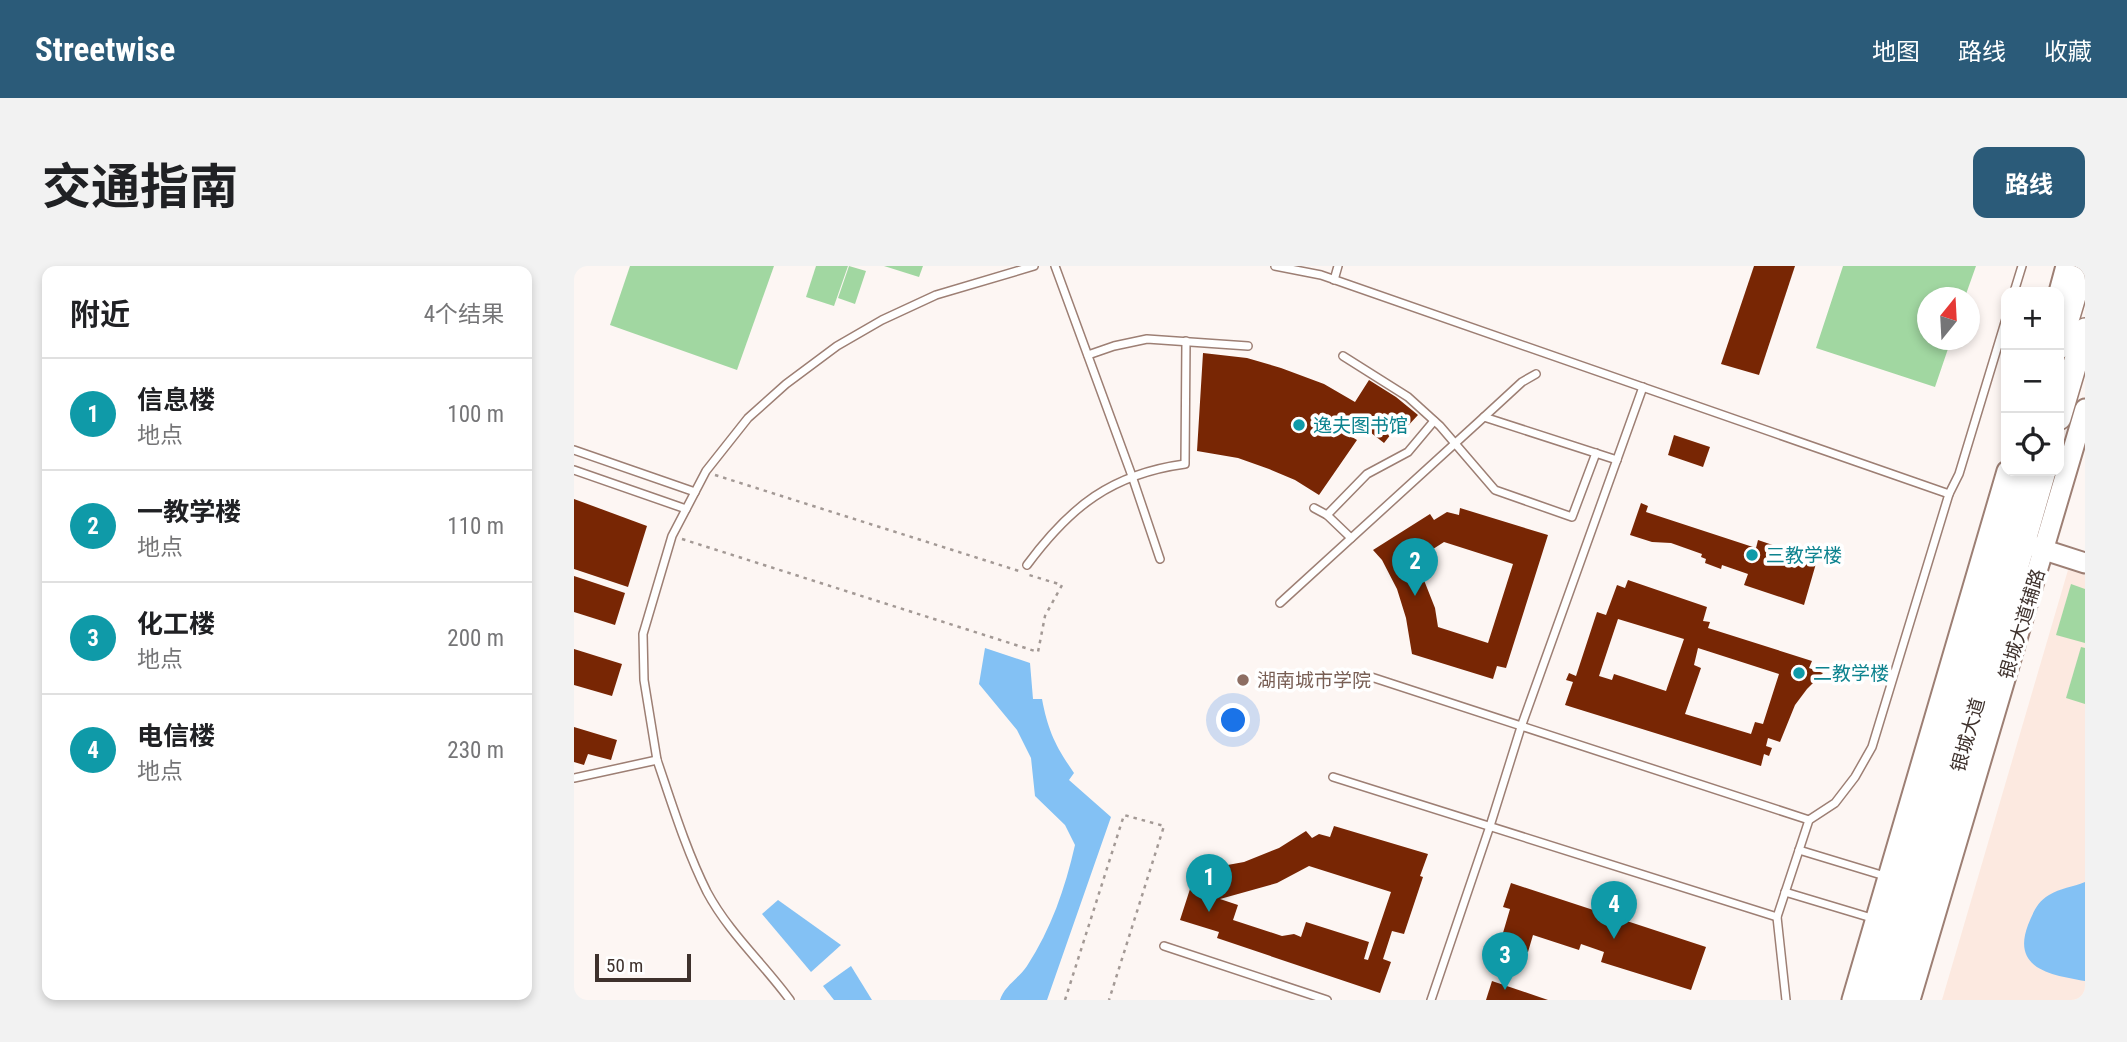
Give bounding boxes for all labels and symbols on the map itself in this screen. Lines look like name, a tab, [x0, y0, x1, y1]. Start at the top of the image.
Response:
north arrow	[1917, 287, 1980, 350]
place label: 逸夫图书馆	[1313, 414, 1408, 437]
marker: 逸夫图书馆	[1291, 417, 1307, 433]
pin: 2	[1392, 538, 1438, 596]
place label: 三教学楼	[1766, 544, 1842, 567]
marker: 三教学楼	[1744, 547, 1760, 563]
street label: 银城大道辅路	[1994, 566, 2050, 682]
place label: 二教学楼	[1813, 662, 1889, 685]
marker: 二教学楼	[1791, 665, 1807, 681]
place label: 湖南城市学院	[1257, 669, 1371, 692]
marker: 湖南城市学院	[1235, 672, 1251, 688]
street label: 银城大道	[1946, 695, 1990, 775]
your location	[1216, 703, 1250, 737]
pin: 1	[1186, 854, 1232, 912]
pin: 4	[1591, 881, 1637, 939]
pin: 3	[1482, 932, 1528, 990]
scale bar	[595, 951, 691, 983]

